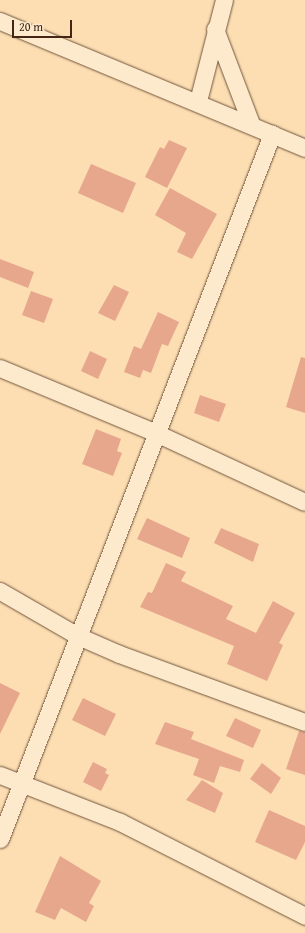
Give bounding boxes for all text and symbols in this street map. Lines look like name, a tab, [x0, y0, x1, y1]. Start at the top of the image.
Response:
scale bar	[14, 12, 74, 38]
text: 20 m	[19, 18, 43, 35]

